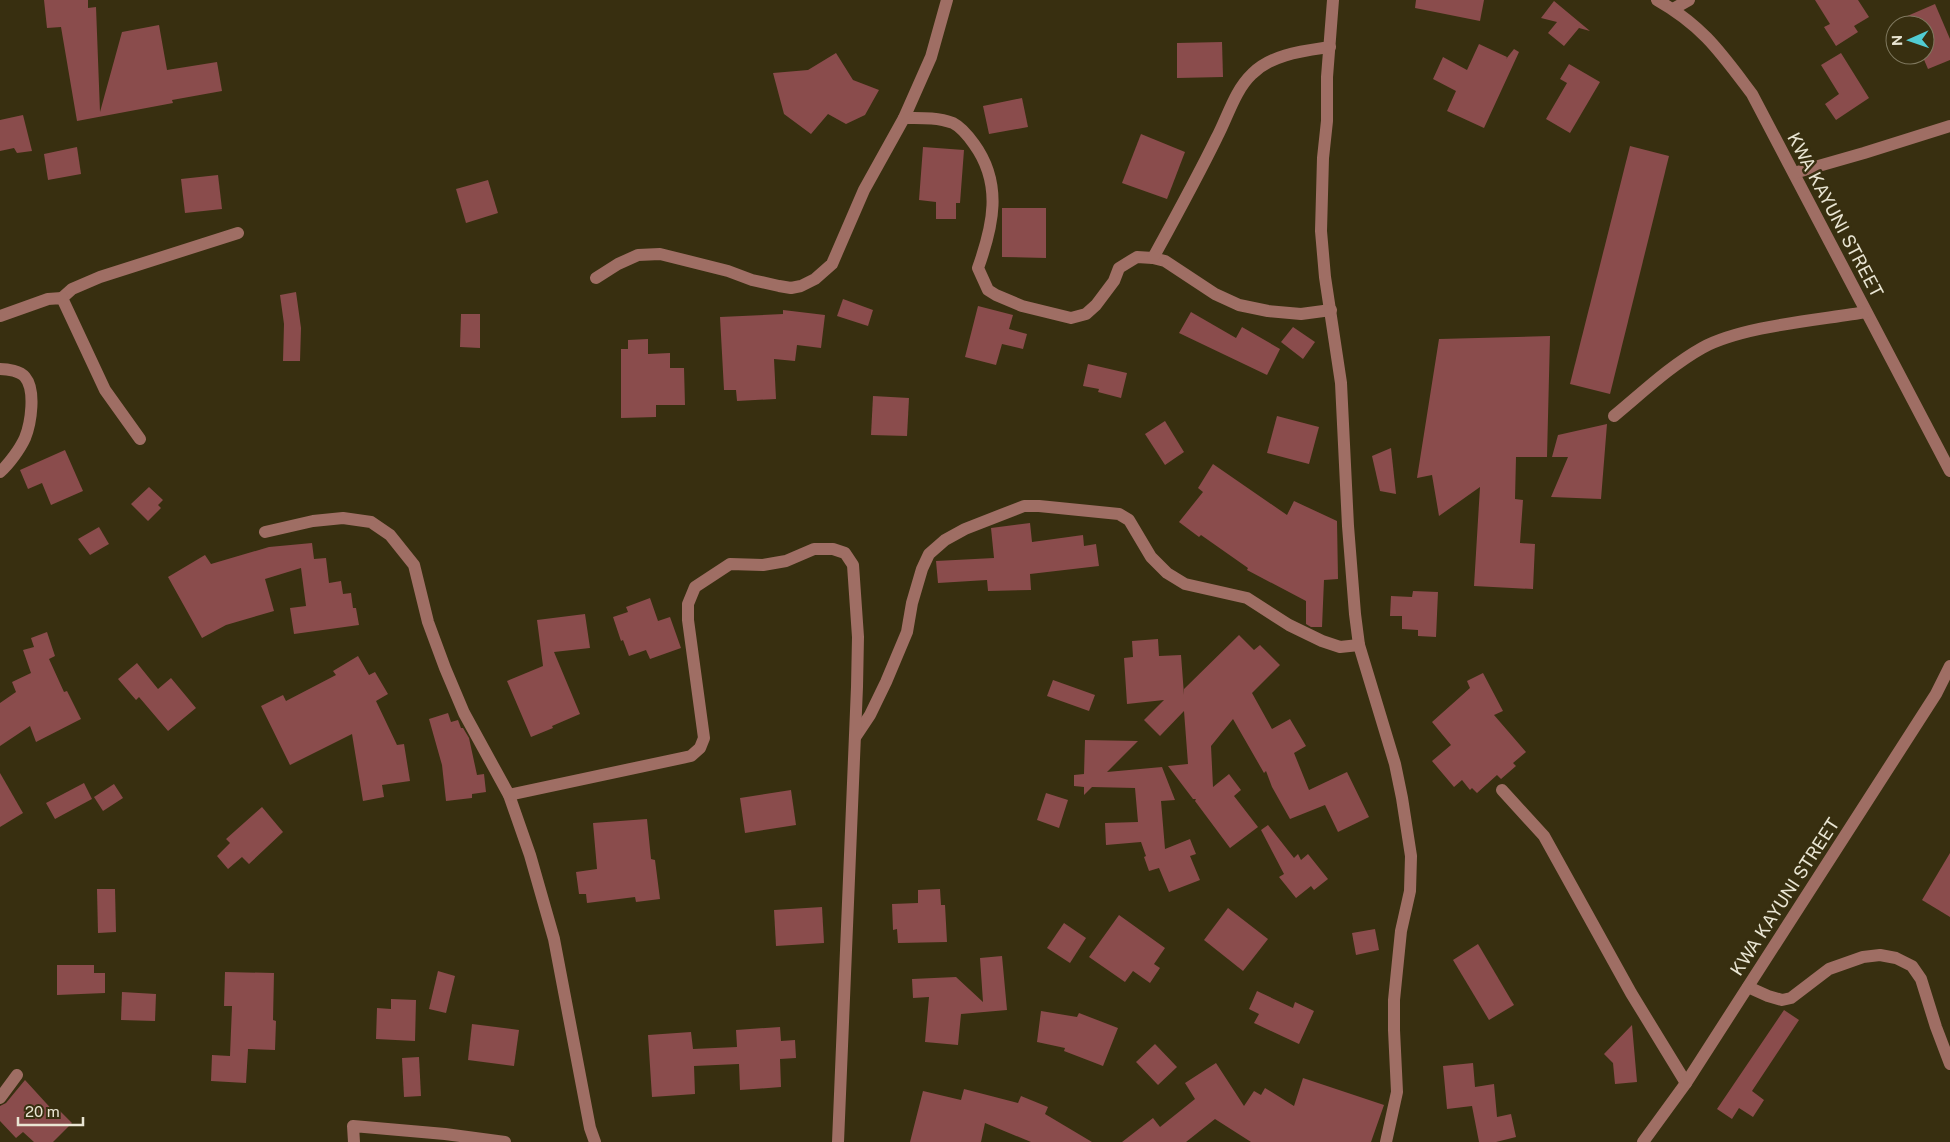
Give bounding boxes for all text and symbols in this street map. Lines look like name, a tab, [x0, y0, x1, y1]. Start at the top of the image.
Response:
north arrow	[1885, 15, 1935, 65]
text: N	[1889, 35, 1905, 46]
street label: KWA KAYUNI STREET	[1783, 129, 1888, 301]
street label: KWA KAYUNI STREET	[1726, 814, 1844, 979]
scale bar	[18, 1094, 82, 1126]
text: 20 m	[25, 1103, 60, 1120]

